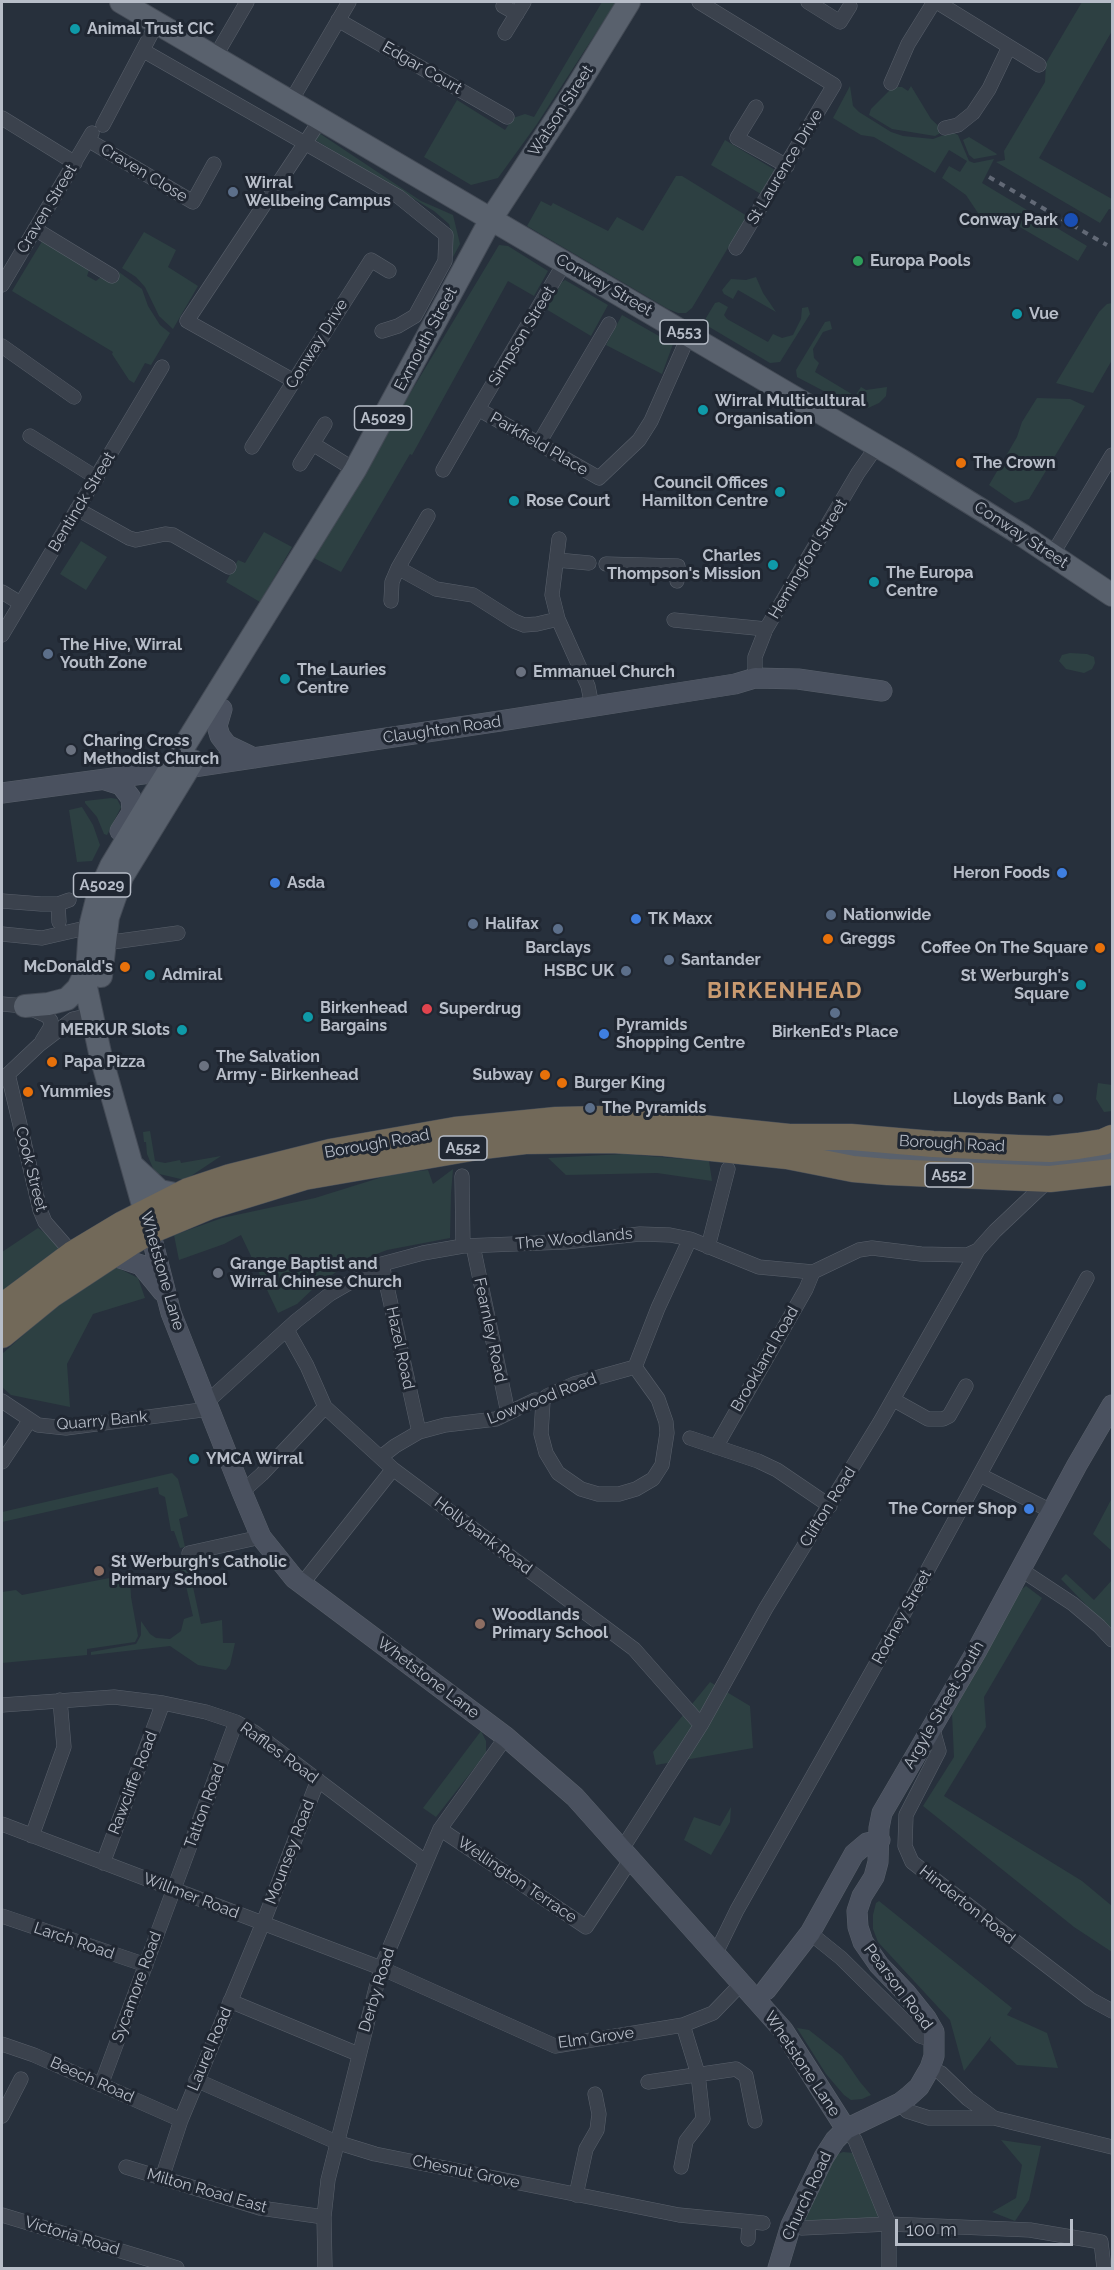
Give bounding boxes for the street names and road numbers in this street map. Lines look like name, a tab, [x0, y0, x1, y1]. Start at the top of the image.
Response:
street label: Edgar Court	[379, 38, 465, 98]
street label: Watson Street	[524, 62, 598, 160]
street label: St Laurence Drive	[743, 106, 827, 228]
street label: Craven Close	[97, 140, 191, 206]
street label: Craven Street	[13, 161, 81, 257]
street label: Conway Street	[552, 250, 656, 320]
street label: Simpson Street	[485, 283, 559, 389]
street label: Exmouth Street	[391, 284, 461, 394]
street label: Conway Drive	[282, 296, 352, 392]
road number: A553	[660, 320, 708, 344]
road number: A5029	[354, 406, 412, 430]
street label: Parkfield Place	[487, 408, 591, 480]
street label: Bentinck Street	[45, 449, 119, 555]
street label: Hemingford Street	[765, 495, 851, 623]
street label: Conway Street	[970, 498, 1072, 572]
street label: Claughton Road	[382, 712, 502, 748]
road number: A5029	[74, 873, 130, 897]
street label: Cook Street	[11, 1125, 51, 1213]
street label: Borough Road	[323, 1125, 431, 1163]
street label: Borough Road	[898, 1132, 1006, 1156]
road number: A552	[439, 1136, 487, 1160]
road number: A552	[925, 1163, 973, 1187]
street label: Whetstone Lane	[136, 1209, 188, 1333]
street label: The Woodlands	[515, 1224, 633, 1254]
street label: Fearnley Road	[470, 1276, 510, 1384]
street label: Brookland Road	[727, 1303, 803, 1415]
street label: Hazel Road	[382, 1305, 418, 1391]
street label: Lowwood Road	[485, 1369, 599, 1429]
street label: Quarry Bank	[56, 1407, 148, 1435]
street label: Clifton Road	[796, 1463, 860, 1551]
street label: Hollybank Road	[430, 1493, 536, 1579]
street label: Rodney Street	[868, 1566, 936, 1668]
street label: Whetstone Lane	[373, 1633, 483, 1723]
street label: Argyle Street South	[900, 1638, 988, 1772]
street label: Raffles Road	[236, 1718, 322, 1788]
street label: Rawcliffe Road	[105, 1729, 161, 1837]
street label: Tatton Road	[181, 1761, 229, 1851]
street label: Mounsey Road	[261, 1797, 319, 1907]
street label: Wellington Terrace	[454, 1833, 580, 1927]
street label: Hinderton Road	[915, 1862, 1019, 1948]
street label: Willmer Road	[140, 1869, 242, 1923]
street label: Larch Road	[31, 1918, 117, 1964]
street label: Sycamore Road	[108, 1929, 166, 2045]
street label: Pearson Road	[859, 1940, 937, 2034]
street label: Derby Road	[355, 1946, 399, 2034]
street label: Laurel Road	[184, 2004, 236, 2094]
street label: Whetstone Lane	[760, 2008, 844, 2120]
street label: Elm Grove	[557, 2023, 635, 2053]
street label: Beech Road	[47, 2053, 137, 2107]
street label: Church Road	[778, 2149, 836, 2243]
street label: Chesnut Grove	[411, 2151, 521, 2193]
street label: Milton Road East	[145, 2165, 269, 2217]
street label: Victoria Road	[22, 2212, 122, 2260]

